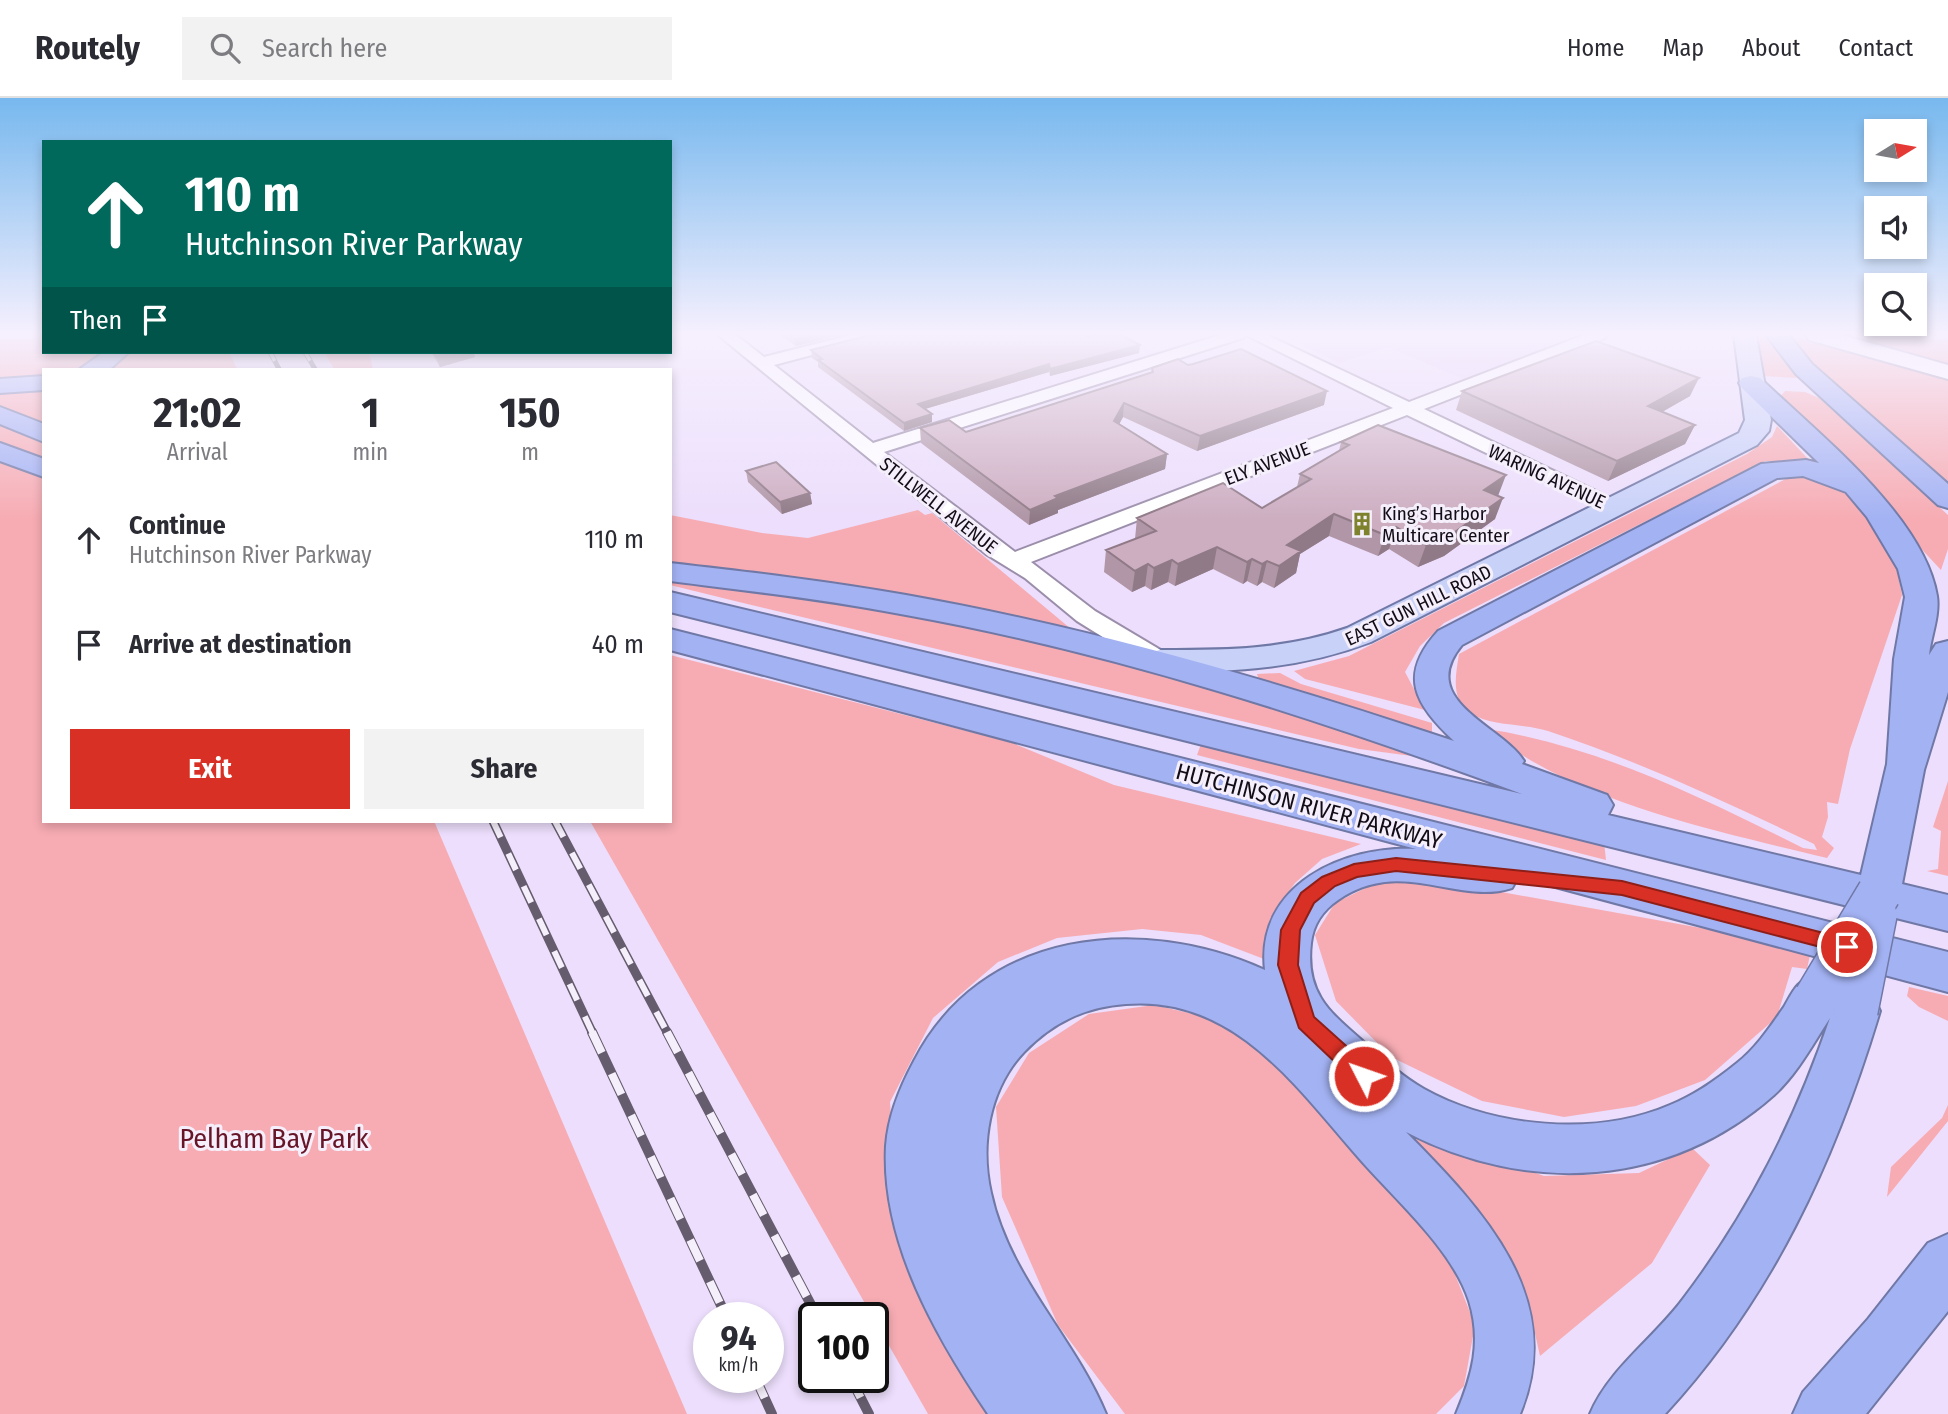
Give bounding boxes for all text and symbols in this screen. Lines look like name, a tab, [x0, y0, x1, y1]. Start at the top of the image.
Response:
search box	[182, 17, 672, 80]
text: Routely	[35, 28, 140, 68]
icon: search	[206, 29, 244, 67]
text: Search here	[262, 33, 387, 64]
text: Home	[1567, 34, 1624, 62]
text: Map	[1662, 34, 1704, 62]
text: About	[1742, 34, 1800, 62]
text: Contact	[1838, 34, 1913, 62]
north arrow	[1864, 119, 1927, 182]
map controls	[1864, 119, 1927, 336]
text: 110 m	[185, 165, 300, 224]
icon: ahead	[70, 168, 161, 259]
button: sound	[1864, 196, 1927, 259]
text: Hutchinson River Parkway	[185, 225, 522, 263]
button: search	[1864, 273, 1927, 336]
icon: arrive	[136, 301, 174, 339]
text: Then	[70, 305, 122, 336]
text: 21:02	[153, 388, 241, 438]
text: 1	[362, 388, 379, 438]
text: 150	[499, 388, 561, 438]
street label: ELY AVENUE	[1221, 437, 1313, 490]
text: Arrival	[167, 438, 228, 466]
text: min	[353, 438, 388, 466]
text: m	[521, 438, 539, 466]
street label: WARING AVENUE	[1485, 439, 1609, 514]
street label: STILLWELL AVENUE	[875, 452, 1002, 559]
place label: King’s Harbor Multicare Center	[1382, 502, 1510, 547]
text: Continue	[129, 510, 226, 541]
building icon: King’s Harbor Multicare Center	[1348, 510, 1376, 538]
icon: ahead	[70, 521, 108, 559]
text: 110 m	[584, 524, 644, 555]
text: Hutchinson River Parkway	[129, 541, 372, 569]
street label: EAST GUN HILL ROAD	[1341, 560, 1495, 651]
icon: arrive	[70, 626, 108, 664]
text: Arrive at destination	[129, 629, 352, 660]
text: 40 m	[592, 629, 644, 660]
button: Exit	[70, 729, 350, 809]
button: Share	[364, 729, 644, 809]
street label: HUTCHINSON RIVER PARKWAY	[1173, 757, 1446, 855]
pin	[1817, 917, 1877, 977]
icon: arrive	[1828, 928, 1866, 966]
position arrow	[1327, 1039, 1401, 1113]
park label: Pelham Bay Park	[179, 1122, 369, 1155]
speed limit sign: 100	[798, 1302, 889, 1393]
text: 94	[721, 1317, 756, 1359]
text: km/h	[718, 1354, 759, 1376]

